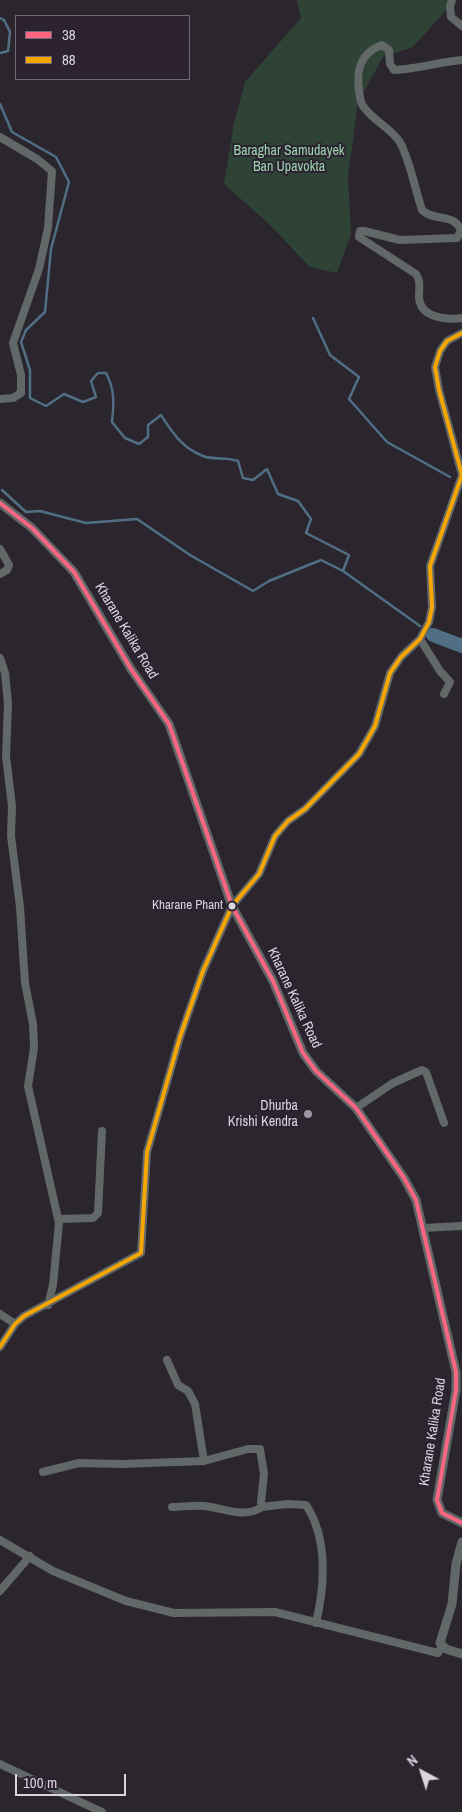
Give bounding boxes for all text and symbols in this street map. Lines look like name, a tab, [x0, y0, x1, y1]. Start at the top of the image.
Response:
legend	[15, 15, 190, 80]
text: 38	[62, 24, 76, 45]
text: 88	[62, 49, 76, 70]
park label: Baraghar Samudayek Ban Upavokta	[233, 143, 345, 176]
street label: Kharane Kalika Road	[91, 580, 161, 682]
place label: Kharane Phant	[152, 898, 223, 914]
marker: Kharane Phant	[227, 901, 237, 911]
street label: Kharane Kalika Road	[263, 945, 325, 1051]
place label: Dhurba Krishi Kendra	[228, 1098, 298, 1130]
marker: Dhurba Krishi Kendra	[302, 1108, 314, 1120]
street label: Kharane Kalika Road	[416, 1377, 450, 1487]
north arrow	[397, 1747, 447, 1797]
text: N	[403, 1751, 421, 1770]
scale bar	[18, 1764, 129, 1796]
text: 100 m	[23, 1772, 57, 1793]

